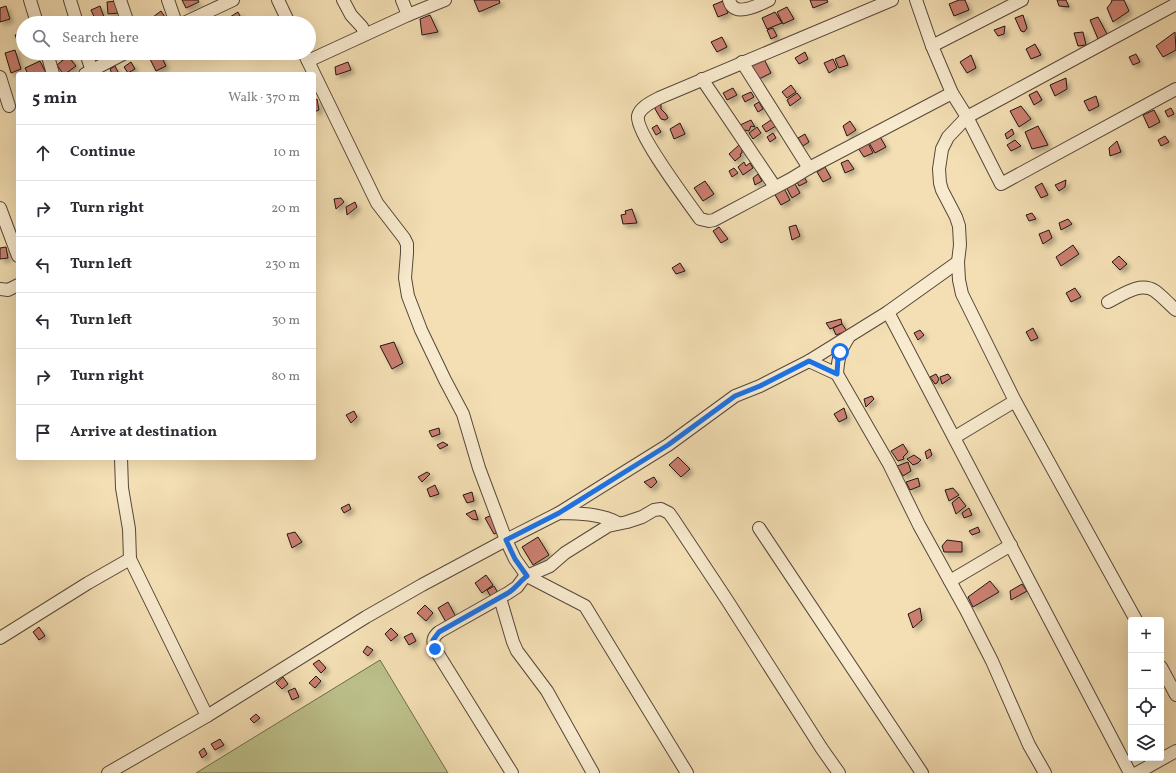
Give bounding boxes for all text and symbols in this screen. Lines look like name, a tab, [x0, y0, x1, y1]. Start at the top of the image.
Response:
search box	[16, 16, 316, 60]
icon: search	[30, 27, 52, 49]
text: Search here	[62, 28, 139, 49]
text: 5 min	[32, 87, 77, 110]
text: Walk · 370 m	[228, 89, 300, 107]
icon: ahead	[32, 142, 54, 164]
text: Continue	[70, 142, 135, 163]
text: 10 m	[273, 144, 300, 162]
icon: right	[32, 198, 54, 220]
text: Turn right	[70, 198, 144, 219]
text: 20 m	[271, 200, 300, 218]
icon: left	[32, 254, 54, 276]
text: Turn left	[70, 254, 132, 275]
text: 230 m	[265, 256, 300, 274]
icon: left	[32, 310, 54, 332]
text: Turn left	[70, 310, 132, 331]
text: 30 m	[272, 312, 300, 330]
route start	[831, 343, 849, 361]
icon: right	[32, 366, 54, 388]
text: Turn right	[70, 366, 144, 387]
text: 80 m	[271, 368, 300, 386]
icon: arrive	[32, 422, 54, 444]
text: Arrive at destination	[70, 422, 217, 443]
map controls	[1128, 617, 1164, 761]
button: +	[1128, 617, 1164, 653]
route end	[426, 640, 444, 658]
button: −	[1128, 653, 1164, 689]
button: locate	[1128, 689, 1164, 725]
button: layers	[1128, 725, 1164, 761]

